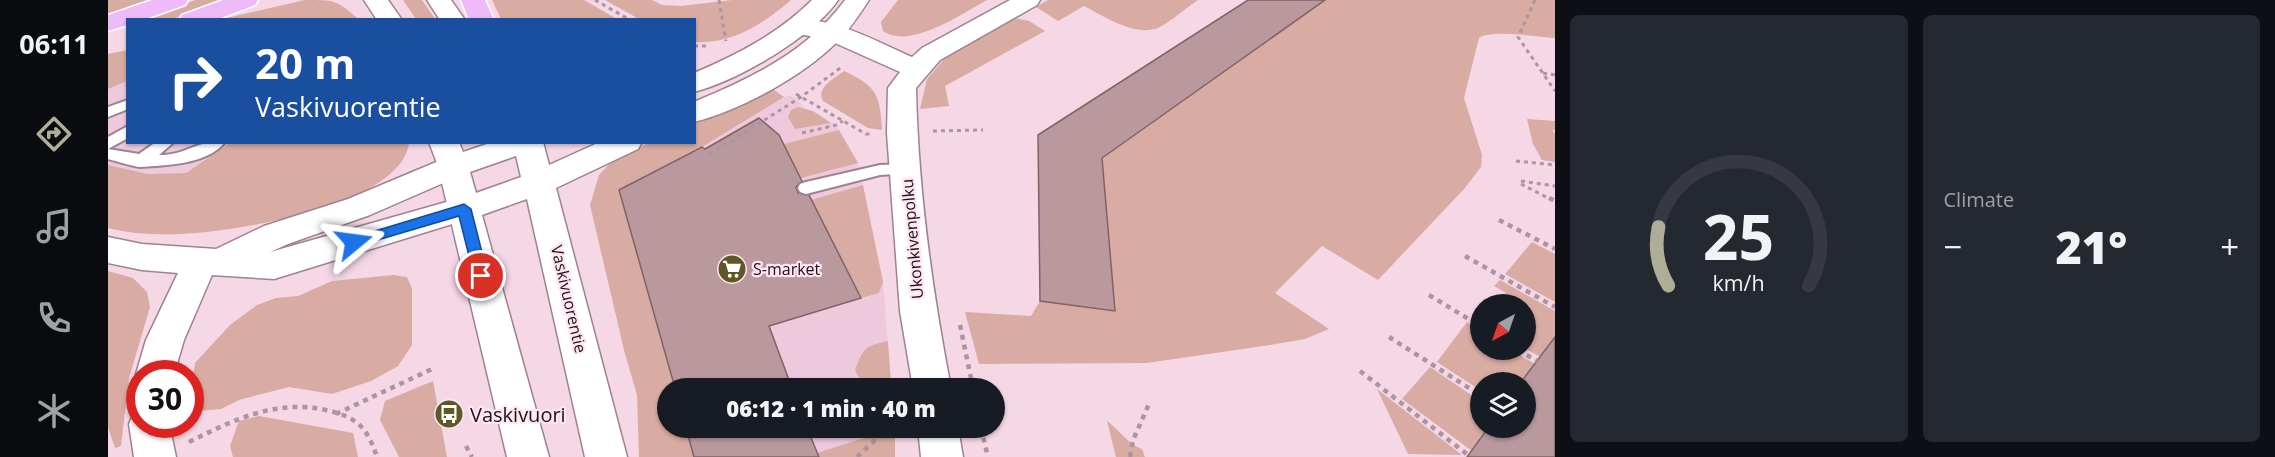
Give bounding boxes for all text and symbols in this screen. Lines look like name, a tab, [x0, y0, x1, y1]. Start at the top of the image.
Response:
text: 06:11	[19, 25, 89, 62]
text: 20 m	[255, 34, 355, 91]
icon: right	[156, 42, 234, 120]
text: Vaskivuorentie	[255, 88, 441, 125]
icon: directions	[33, 113, 75, 155]
street label: Ukonkivenpolku	[896, 178, 928, 300]
text: Climate	[1944, 186, 2014, 213]
text: 25	[1703, 193, 1774, 278]
icon: music	[33, 205, 75, 247]
position arrow	[322, 210, 386, 274]
text: 21°	[2055, 216, 2127, 277]
text: −	[1944, 224, 1962, 269]
text: +	[2220, 224, 2239, 269]
street label: Vaskivuorentie	[546, 243, 592, 355]
pin	[455, 250, 506, 301]
supermarket icon: S-market	[716, 253, 748, 285]
place label: S-market	[753, 258, 821, 280]
icon: arrive	[464, 259, 497, 292]
text: km/h	[1713, 268, 1765, 297]
north arrow	[1470, 294, 1536, 360]
map controls	[1470, 294, 1536, 438]
icon: phone	[33, 297, 75, 339]
speed limit sign: 30	[126, 360, 204, 438]
button: layers	[1470, 372, 1536, 438]
icon: climate	[33, 390, 75, 432]
text: 06:12 · 1 min · 40 m	[726, 393, 936, 423]
bus stop icon: Vaskivuori	[433, 398, 465, 430]
place label: Vaskivuori	[470, 401, 566, 428]

